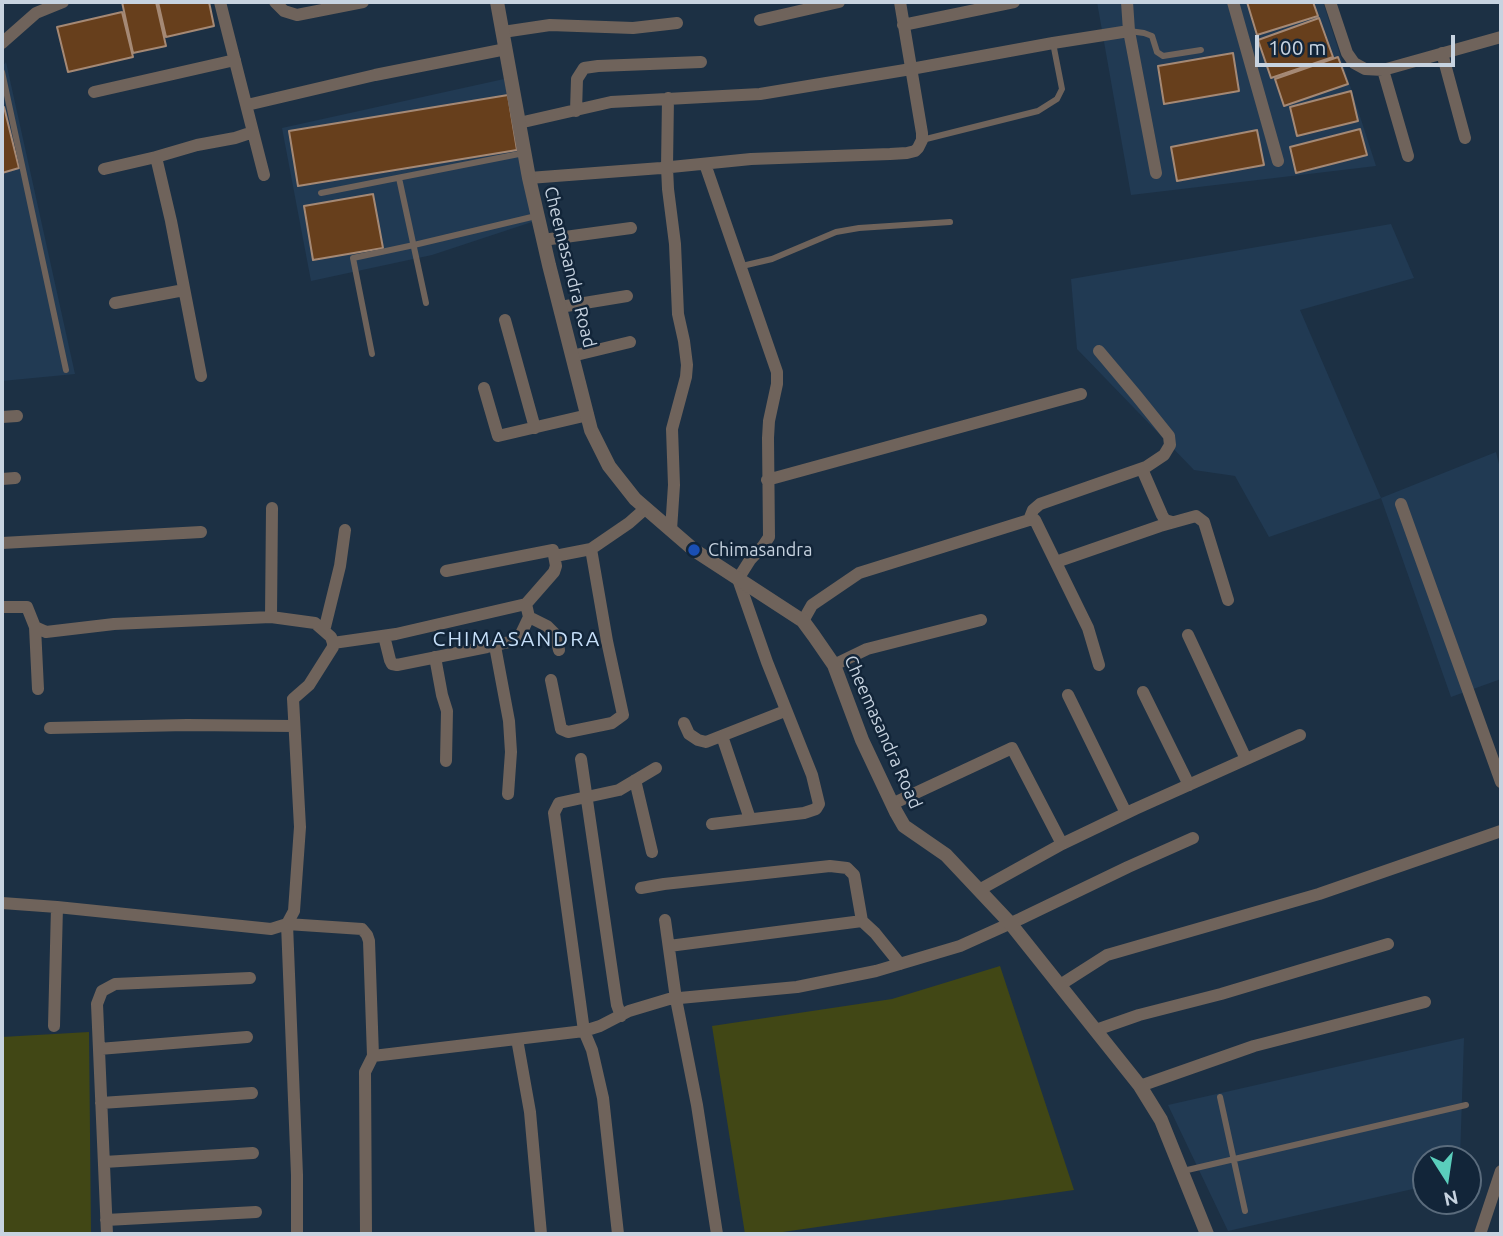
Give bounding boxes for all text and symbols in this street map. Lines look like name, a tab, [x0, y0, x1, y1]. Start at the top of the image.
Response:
scale bar	[1258, 21, 1458, 65]
text: 100 m	[1268, 35, 1326, 59]
street label: Cheemasandra Road	[540, 184, 600, 350]
place label: Chimasandra	[708, 539, 812, 561]
marker: Chimasandra	[686, 542, 702, 558]
district label: CHIMASANDRA	[434, 626, 600, 652]
street label: Cheemasandra Road	[839, 652, 927, 812]
north arrow	[1412, 1145, 1482, 1215]
text: N	[1442, 1186, 1460, 1211]

